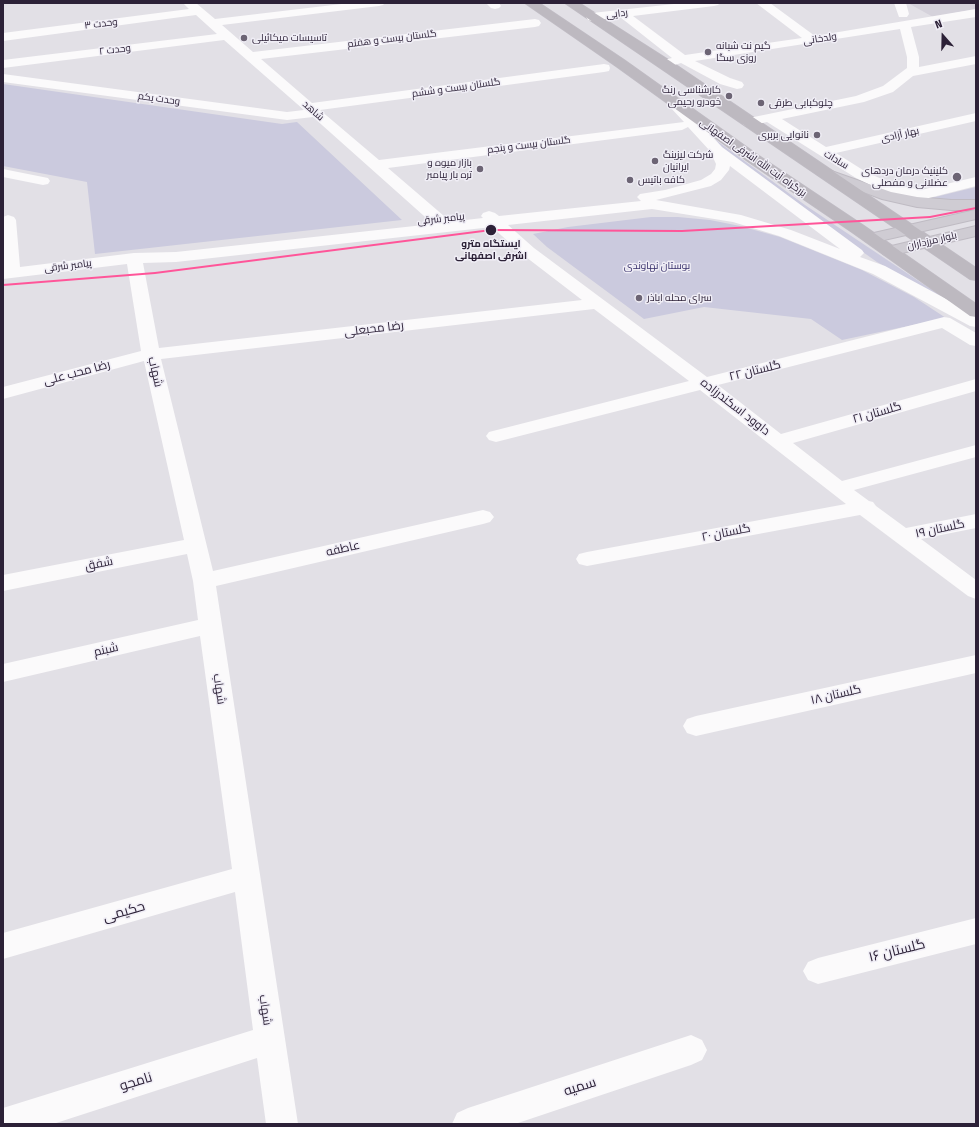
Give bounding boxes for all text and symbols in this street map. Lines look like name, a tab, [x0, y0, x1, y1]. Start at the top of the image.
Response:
street label: ردایی	[606, 7, 628, 21]
street label: وحدت ۳	[84, 16, 118, 32]
north arrow	[923, 16, 963, 56]
text: N	[933, 17, 944, 31]
street label: گلستان بیست و هفتم	[347, 28, 437, 50]
street label: ولدخانی	[802, 30, 838, 48]
place label: تاسیسات میکائیلی	[252, 32, 327, 44]
marker: تاسیسات میکائیلی	[239, 33, 249, 43]
place label: گیم نت شبانه روزی سِگا	[716, 40, 770, 64]
street label: وحدت ۲	[98, 42, 132, 58]
marker: گیم نت شبانه روزی سِگا	[703, 47, 713, 57]
street label: گلستان بیست و ششم	[411, 76, 501, 100]
place label: کارشناسی رنگ خودرو رحیمی	[662, 84, 721, 108]
street label: وحدت یکم	[137, 90, 181, 108]
marker: کارشناسی رنگ خودرو رحیمی	[724, 91, 734, 101]
place label: چلوکبابی طرقی	[769, 97, 833, 109]
street label: شاهد	[300, 98, 326, 124]
marker: چلوکبابی طرقی	[756, 98, 766, 108]
street label: بزرگراه آیت الله اشرفی اصفهانی	[697, 116, 809, 200]
street label: بهار آزادی	[880, 125, 920, 145]
place label: نانوایی بربری	[758, 129, 809, 141]
marker: نانوایی بربری	[812, 130, 822, 140]
street label: گلستان بیست و پنجم	[487, 134, 571, 156]
street label: سادات	[821, 148, 851, 172]
place label: شرکت لیزینگ ایرانیان	[663, 149, 713, 172]
marker: شرکت لیزینگ ایرانیان	[650, 156, 660, 166]
place label: بازار میوه و تره بار پیامبر	[427, 157, 472, 180]
marker: بازار میوه و تره بار پیامبر	[475, 164, 485, 174]
place label: کلینیک درمان دردهای عضلانی و مفصلی	[861, 165, 948, 188]
marker: کلینیک درمان دردهای عضلانی و مفصلی	[951, 171, 963, 183]
place label: کافه باتیس	[638, 174, 685, 186]
marker: کافه باتیس	[625, 175, 635, 185]
street label: پیامبر شرقی	[417, 211, 465, 227]
marker: ایستگاه مترو اشرفی اصفهانی	[484, 223, 498, 237]
street label: بلوار مرزداران	[906, 229, 958, 253]
place label: ایستگاه مترو اشرفی اصفهانی	[455, 238, 527, 262]
street label: پیامبر شرقی	[44, 257, 92, 275]
park label: بوستان نهاوندی	[624, 260, 690, 272]
place label: سرای محله اباذر	[647, 292, 712, 304]
marker: سرای محله اباذر	[634, 293, 644, 303]
street label: رضا محبعلی	[343, 318, 405, 340]
street label: شهاب	[145, 355, 165, 389]
street label: رضا محب علی	[42, 357, 112, 389]
street label: گلستان ۲۲	[728, 358, 782, 384]
street label: داوود اسکندرزاده	[697, 375, 773, 439]
street label: گلستان ۲۱	[851, 399, 903, 427]
street label: گلستان ۱۹	[914, 517, 966, 541]
street label: گلستان ۲۰	[700, 521, 752, 545]
street label: عاطفه	[325, 538, 361, 560]
street label: شفق	[84, 554, 114, 574]
street label: شبنم	[92, 640, 120, 660]
street label: شهاب	[210, 673, 228, 705]
street label: گلستان ۱۸	[809, 682, 863, 708]
street label: حکیمی	[101, 898, 147, 926]
street label: گلستان ۱۶	[867, 936, 927, 966]
street label: شهاب	[256, 994, 274, 1026]
street label: نامجو	[118, 1069, 154, 1095]
street label: سمیه	[562, 1074, 598, 1100]

